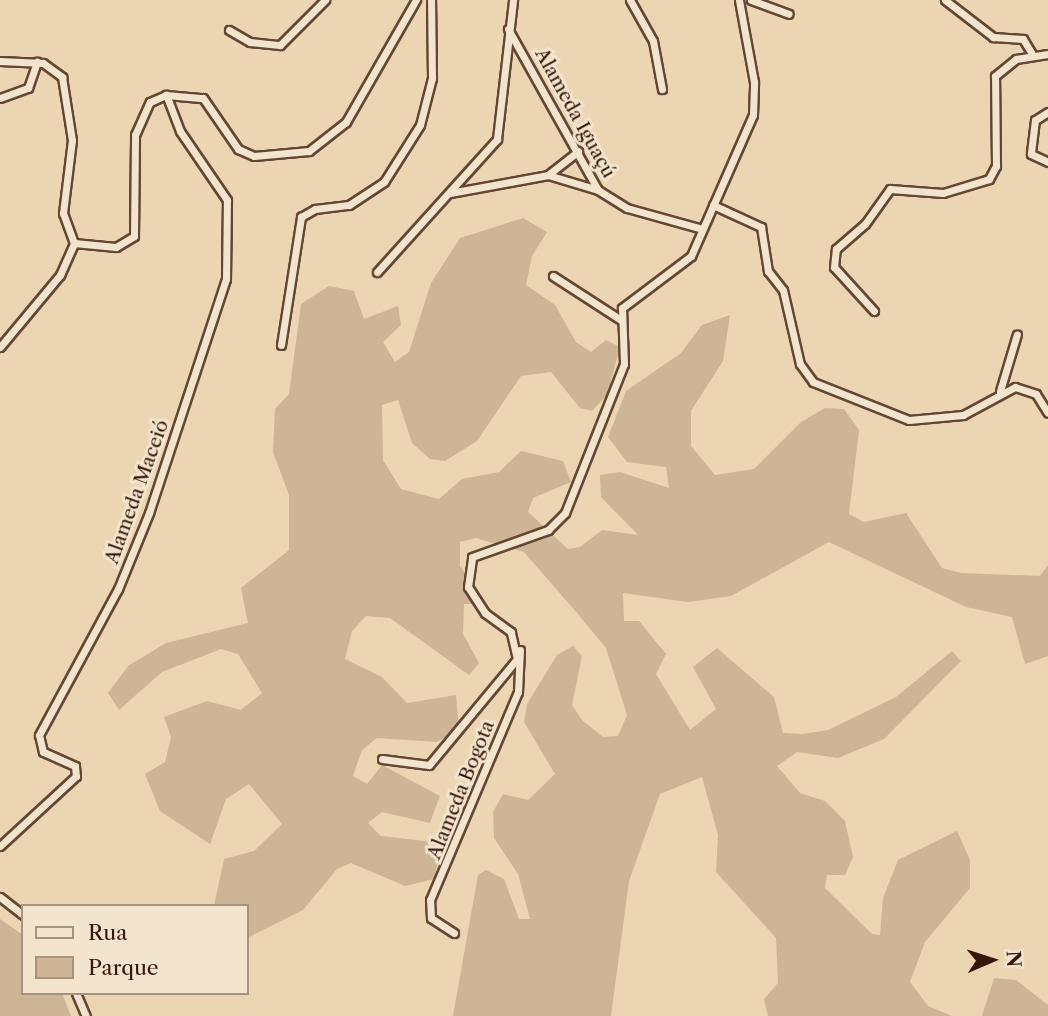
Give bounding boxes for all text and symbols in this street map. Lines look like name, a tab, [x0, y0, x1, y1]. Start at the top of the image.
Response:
street label: Alameda Iguaçú	[530, 44, 620, 182]
street label: Alameda Maceió	[100, 417, 174, 567]
street label: Alameda Bogota	[423, 717, 499, 863]
legend	[21, 904, 248, 995]
text: Rua	[88, 920, 127, 945]
north arrow	[957, 925, 1027, 995]
text: N	[1002, 950, 1025, 968]
text: Parque	[88, 955, 159, 980]

